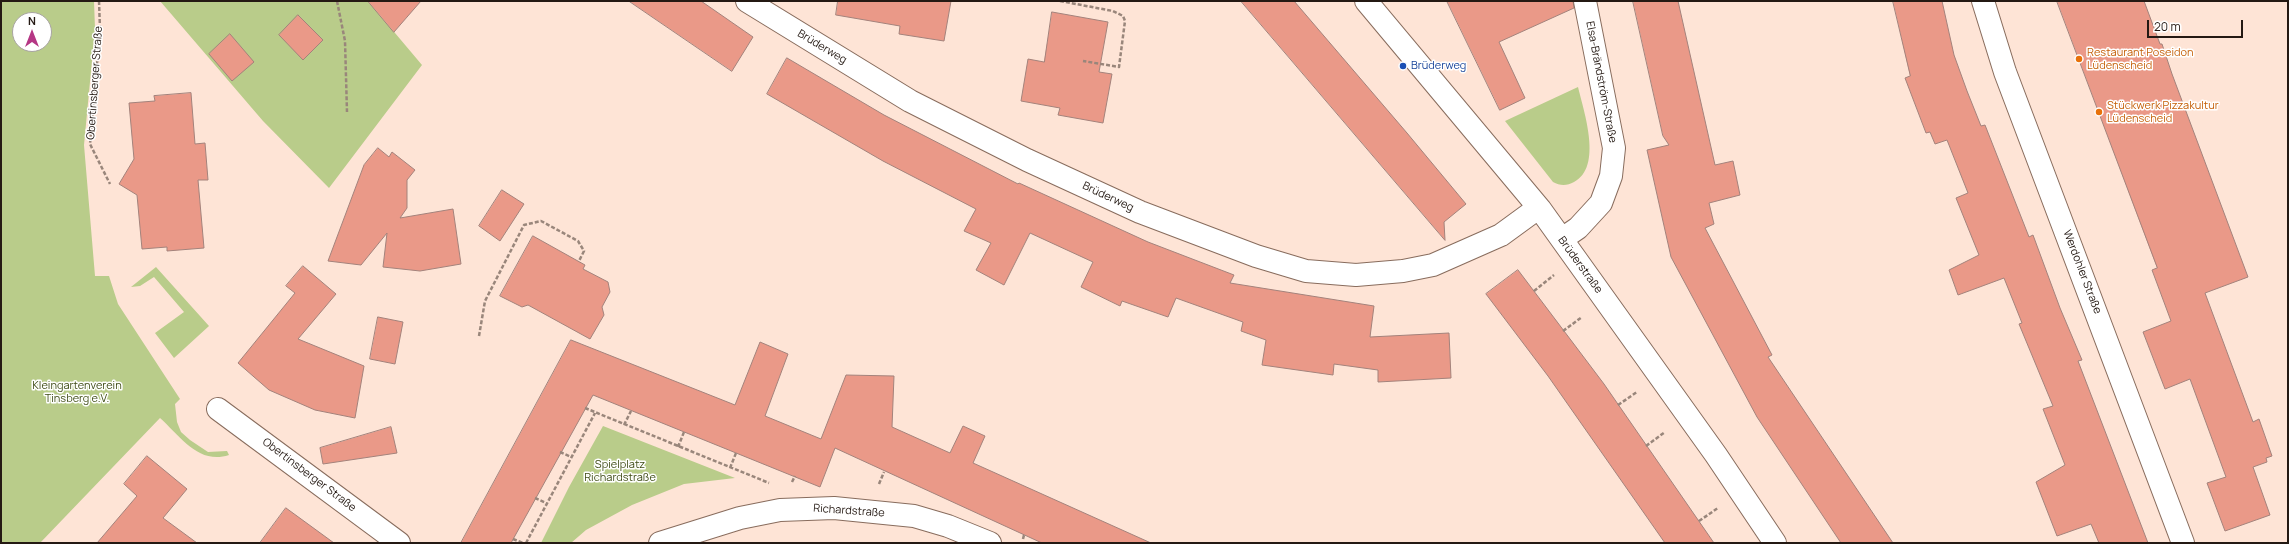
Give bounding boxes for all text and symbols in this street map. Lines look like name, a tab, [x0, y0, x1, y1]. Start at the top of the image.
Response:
north arrow	[12, 12, 52, 52]
scale bar	[2149, 12, 2245, 38]
text: N	[28, 13, 36, 28]
text: 20 m	[2154, 18, 2181, 35]
street label: Elsa-Brändström-Straße	[1583, 20, 1619, 144]
street label: Obertinsberger Straße	[84, 26, 106, 140]
street label: Brüderweg	[795, 27, 849, 67]
place label: Restaurant Poseidon Lüdenscheid	[2087, 46, 2194, 72]
marker: Restaurant Poseidon Lüdenscheid	[2074, 54, 2084, 64]
place label: Brüderweg	[1411, 59, 1466, 73]
marker: Brüderweg	[1398, 61, 1408, 71]
place label: Stückwerk Pizzakultur Lüdenscheid	[2107, 99, 2219, 125]
marker: Stückwerk Pizzakultur Lüdenscheid	[2094, 107, 2104, 117]
street label: Brüderweg	[1080, 179, 1136, 215]
street label: Werdohler Straße	[2060, 228, 2104, 316]
street label: Brüderstraße	[1555, 234, 1605, 296]
park label: Kleingartenverein Tinsberg e.V.	[32, 379, 122, 405]
street label: Obertinsberger Straße	[260, 435, 358, 515]
park label: Spielplatz Richardstraße	[584, 458, 656, 484]
street label: Richardstraße	[813, 502, 885, 520]

